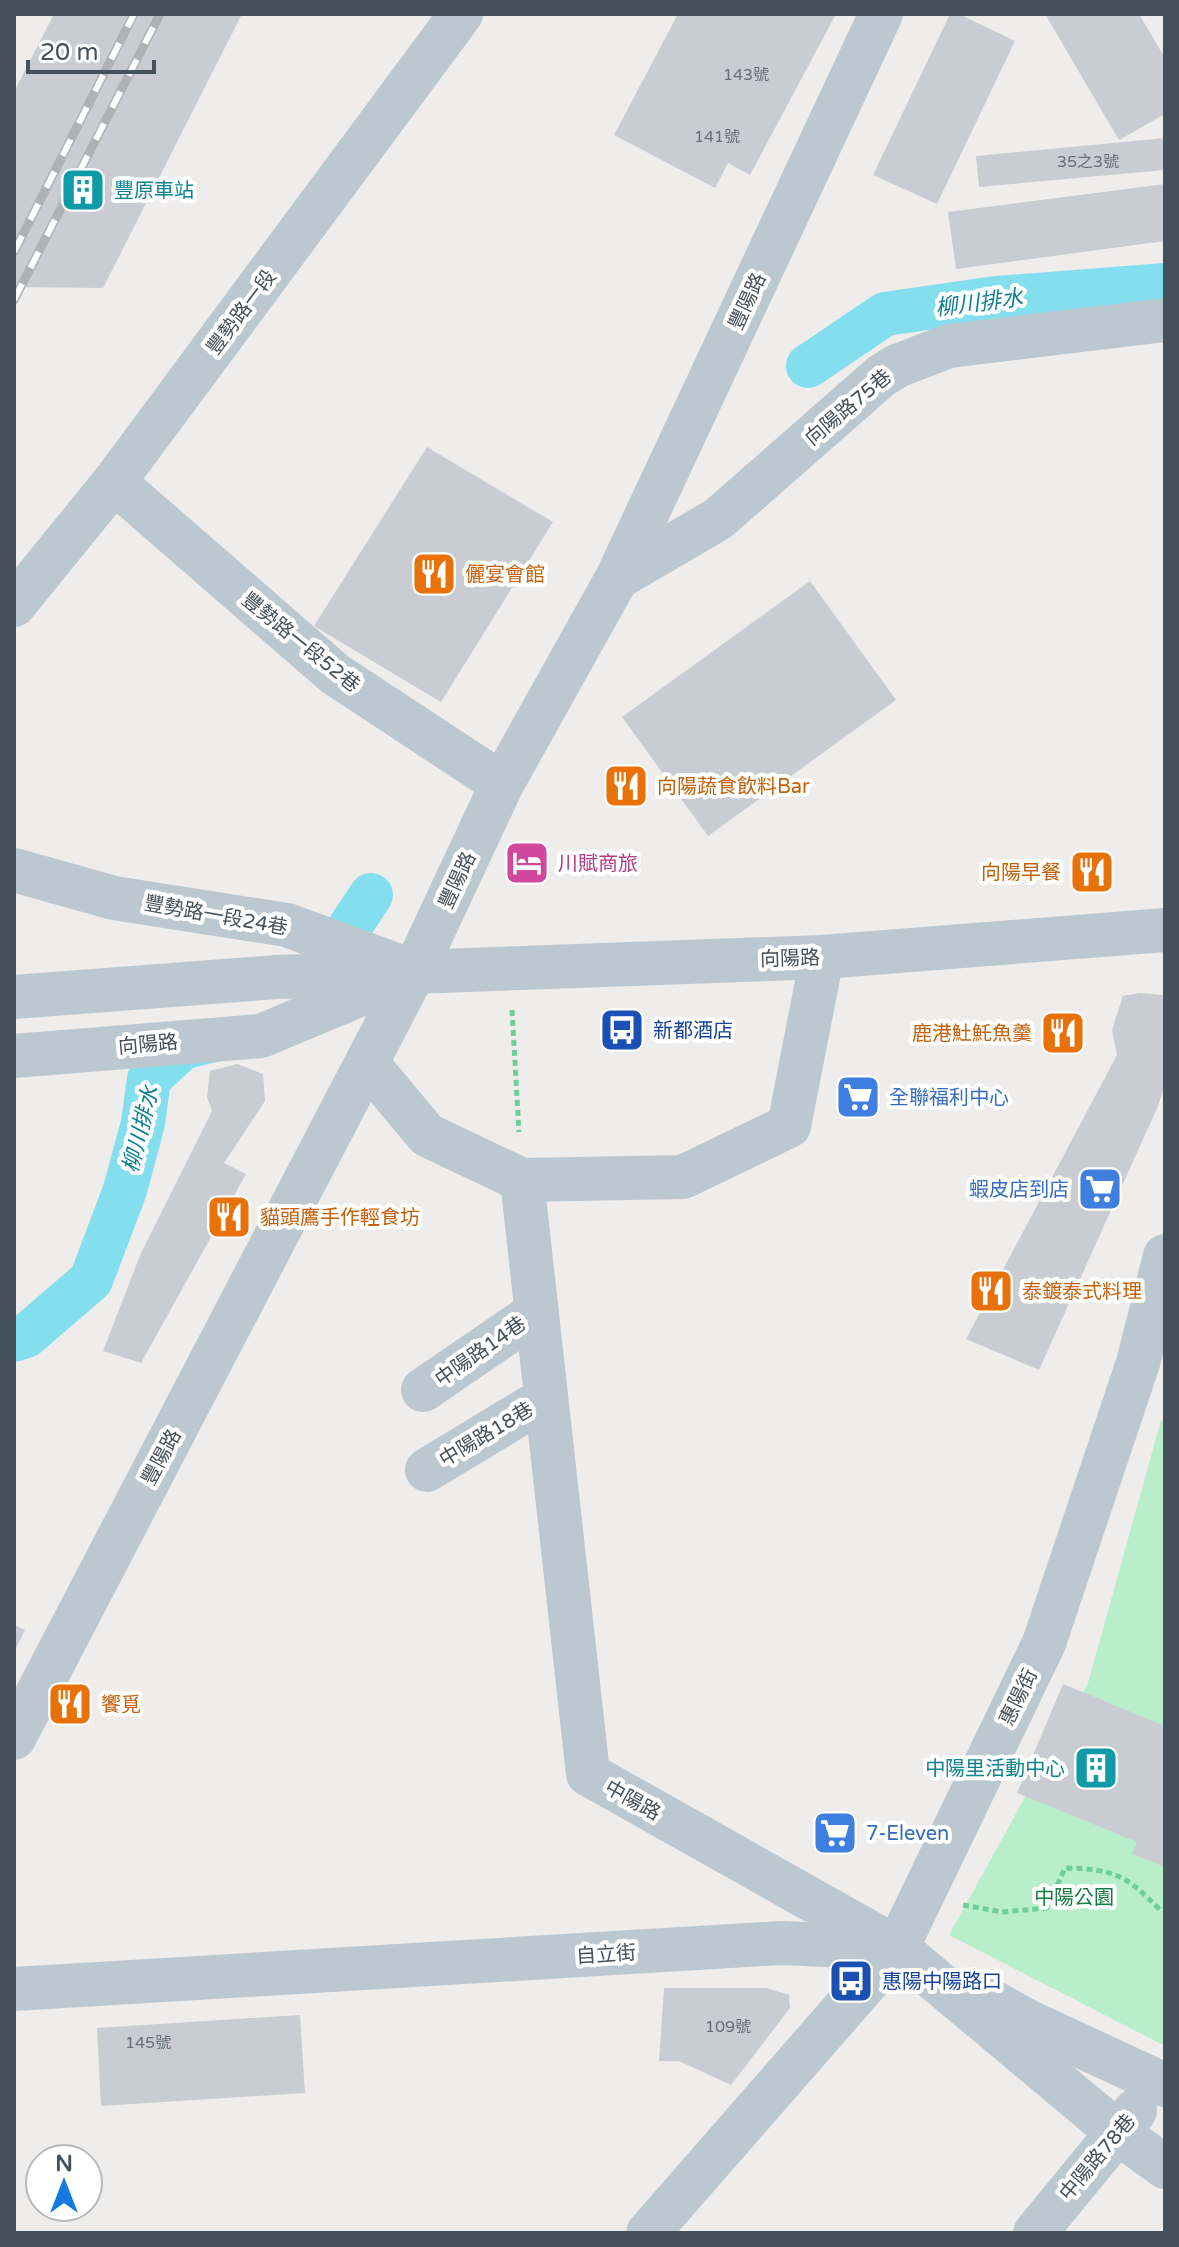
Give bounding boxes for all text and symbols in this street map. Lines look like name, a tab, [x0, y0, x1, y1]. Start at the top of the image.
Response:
scale bar	[28, 24, 154, 74]
text: 20 m	[40, 38, 98, 67]
house number: 143號	[723, 65, 769, 85]
house number: 141號	[694, 127, 740, 147]
house number: 35之3號	[1057, 152, 1119, 172]
building icon: 豐原車站	[59, 166, 107, 214]
place label: 豐原車站	[114, 179, 194, 203]
street label: 豐勢路一段	[202, 265, 281, 360]
street label: 豐陽路	[724, 269, 771, 334]
water label: 柳川排水	[934, 285, 1025, 321]
street label: 向陽路75巷	[801, 365, 897, 451]
restaurant icon: 儷宴會館	[410, 550, 458, 598]
place label: 儷宴會館	[465, 563, 545, 587]
street label: 豐勢路一段52巷	[236, 588, 364, 698]
restaurant icon: 向陽蔬食飲料Bar	[602, 762, 650, 810]
place label: 向陽蔬食飲料Bar	[657, 775, 810, 799]
hotel icon: 川賦商旅	[503, 839, 551, 887]
street label: 豐陽路	[434, 848, 481, 913]
restaurant icon: 向陽早餐	[1068, 848, 1116, 896]
place label: 川賦商旅	[558, 852, 638, 876]
place label: 向陽早餐	[981, 861, 1061, 885]
street label: 豐勢路一段24巷	[142, 892, 289, 940]
street label: 向陽路	[760, 946, 820, 972]
bus stop icon: 新都酒店	[598, 1006, 646, 1054]
restaurant icon: 鹿港𩵚魠魚羹	[1039, 1009, 1087, 1057]
place label: 新都酒店	[653, 1019, 733, 1043]
place label: 鹿港𩵚魠魚羹	[912, 1022, 1032, 1046]
street label: 向陽路	[117, 1030, 179, 1060]
supermarket icon: 全聯福利中心	[834, 1073, 882, 1121]
water label: 柳川排水	[118, 1082, 164, 1175]
place label: 全聯福利中心	[889, 1086, 1009, 1110]
supermarket icon: 蝦皮店到店	[1076, 1165, 1124, 1213]
place label: 蝦皮店到店	[969, 1178, 1069, 1202]
restaurant icon: 貓頭鷹手作輕食坊	[205, 1193, 253, 1241]
place label: 貓頭鷹手作輕食坊	[260, 1206, 420, 1230]
restaurant icon: 泰鍍泰式料理	[967, 1267, 1015, 1315]
place label: 泰鍍泰式料理	[1022, 1280, 1142, 1304]
street label: 中陽路14巷	[431, 1312, 531, 1392]
street label: 中陽路18巷	[435, 1397, 538, 1472]
street label: 豐陽路	[137, 1425, 187, 1490]
street label: 惠陽街	[995, 1665, 1043, 1730]
restaurant icon: 饗覓	[46, 1680, 94, 1728]
place label: 饗覓	[101, 1693, 141, 1717]
building icon: 中陽里活動中心	[1072, 1744, 1120, 1792]
place label: 中陽里活動中心	[925, 1757, 1065, 1781]
street label: 中陽路	[600, 1776, 665, 1826]
supermarket icon: 7-Eleven	[811, 1809, 859, 1857]
place label: 7-Eleven	[866, 1822, 949, 1846]
park label: 中陽公園	[1034, 1886, 1114, 1910]
street label: 自立街	[575, 1941, 637, 1969]
bus stop icon: 惠陽中陽路口	[827, 1957, 875, 2005]
place label: 惠陽中陽路口	[882, 1970, 1002, 1994]
house number: 109號	[705, 2017, 751, 2037]
house number: 145號	[125, 2033, 171, 2053]
street label: 中陽路78巷	[1055, 2110, 1141, 2206]
north arrow	[24, 2143, 104, 2223]
text: N	[55, 2151, 73, 2177]

